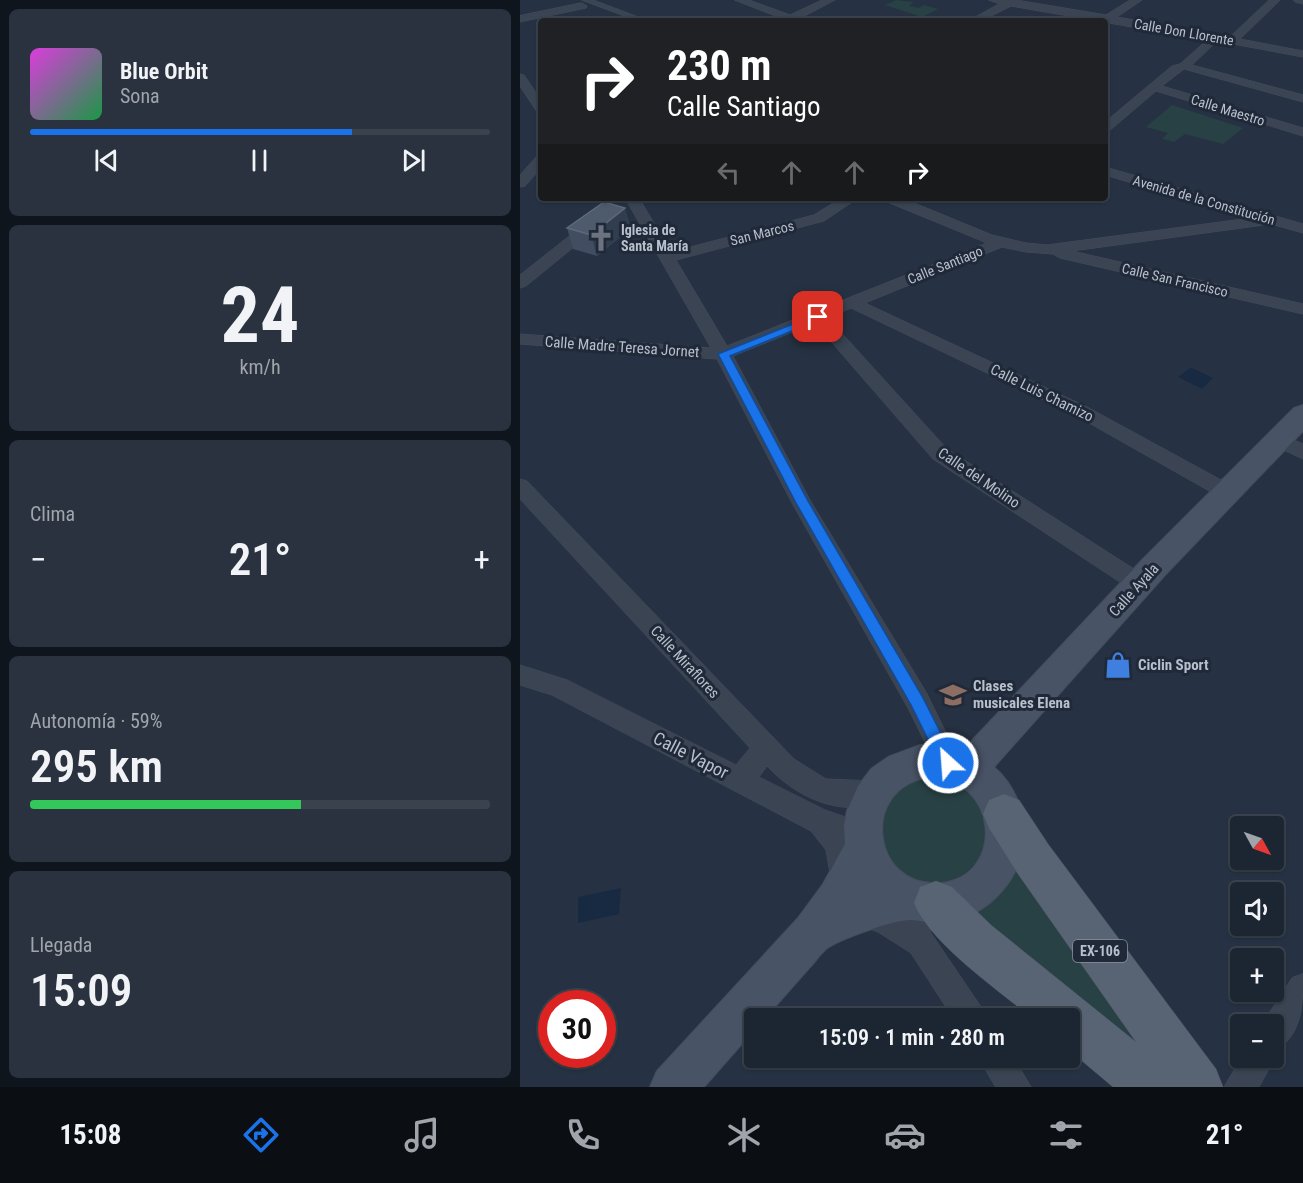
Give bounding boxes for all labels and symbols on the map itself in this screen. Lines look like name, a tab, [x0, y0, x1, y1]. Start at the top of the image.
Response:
street label: Calle Don Llorente	[1133, 15, 1236, 49]
street label: Calle Maestro	[1189, 91, 1267, 129]
street label: Avenida de la Constitución	[1131, 172, 1277, 228]
street label: San Marcos	[728, 217, 796, 249]
place label: Iglesia de Santa María	[621, 222, 689, 254]
church icon: Iglesia de Santa María	[586, 223, 616, 253]
street label: Calle Santiago	[905, 243, 985, 287]
street label: Calle San Francisco	[1120, 260, 1230, 300]
pin	[792, 291, 843, 342]
street label: Calle Madre Teresa Jornet	[544, 333, 700, 361]
street label: Calle Luis Chamizo	[987, 360, 1097, 426]
street label: Calle del Molino	[935, 444, 1023, 512]
street label: Calle Ayala	[1105, 560, 1163, 620]
street label: Calle Miraflores	[647, 622, 723, 702]
shop icon: Ciclin Sport	[1103, 650, 1133, 680]
place label: Ciclin Sport	[1138, 656, 1209, 674]
place label: Clases musicales Elena	[973, 677, 1070, 712]
school or university icon: Clases musicales Elena	[938, 680, 968, 710]
street label: Calle Vapor	[650, 727, 732, 783]
position arrow	[916, 731, 980, 795]
north arrow	[1230, 816, 1284, 870]
road number: EX-106	[1073, 940, 1127, 962]
speed limit sign: 30	[538, 990, 616, 1068]

